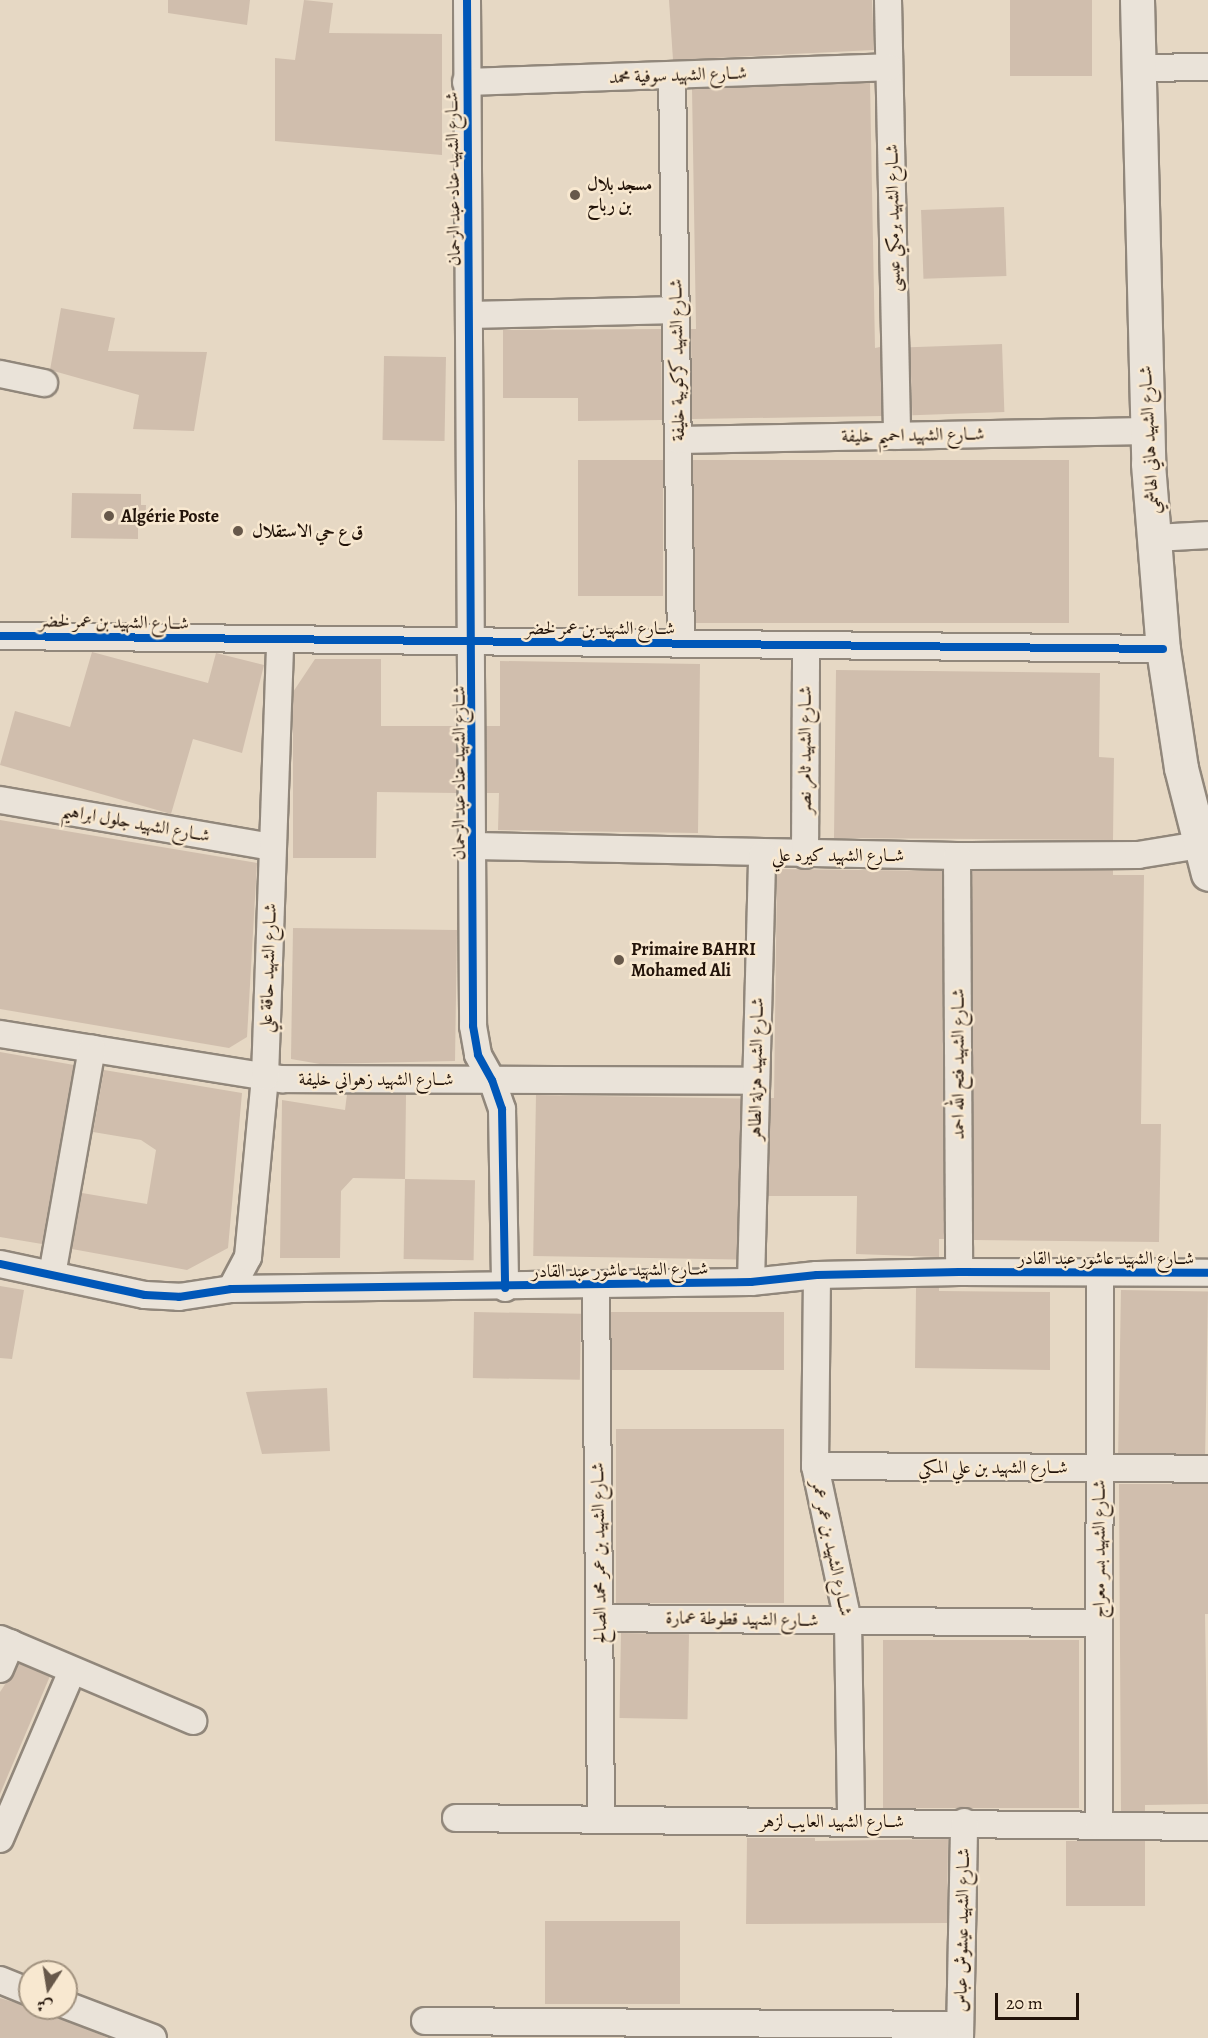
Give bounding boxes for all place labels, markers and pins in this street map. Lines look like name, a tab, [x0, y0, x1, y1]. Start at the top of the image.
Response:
place label: مسجد بلال بن رباح	[587, 174, 652, 216]
marker: مسجد بلال بن رباح	[568, 188, 582, 202]
place label: Algérie Poste	[121, 505, 219, 527]
marker: Algérie Poste	[102, 509, 116, 523]
place label: ق ع حي الاستقلال	[252, 520, 363, 542]
marker: ق ع حي الاستقلال	[229, 522, 247, 540]
place label: Primaire BAHRI Mohamed Ali	[631, 939, 756, 982]
marker: Primaire BAHRI Mohamed Ali	[612, 953, 626, 967]

